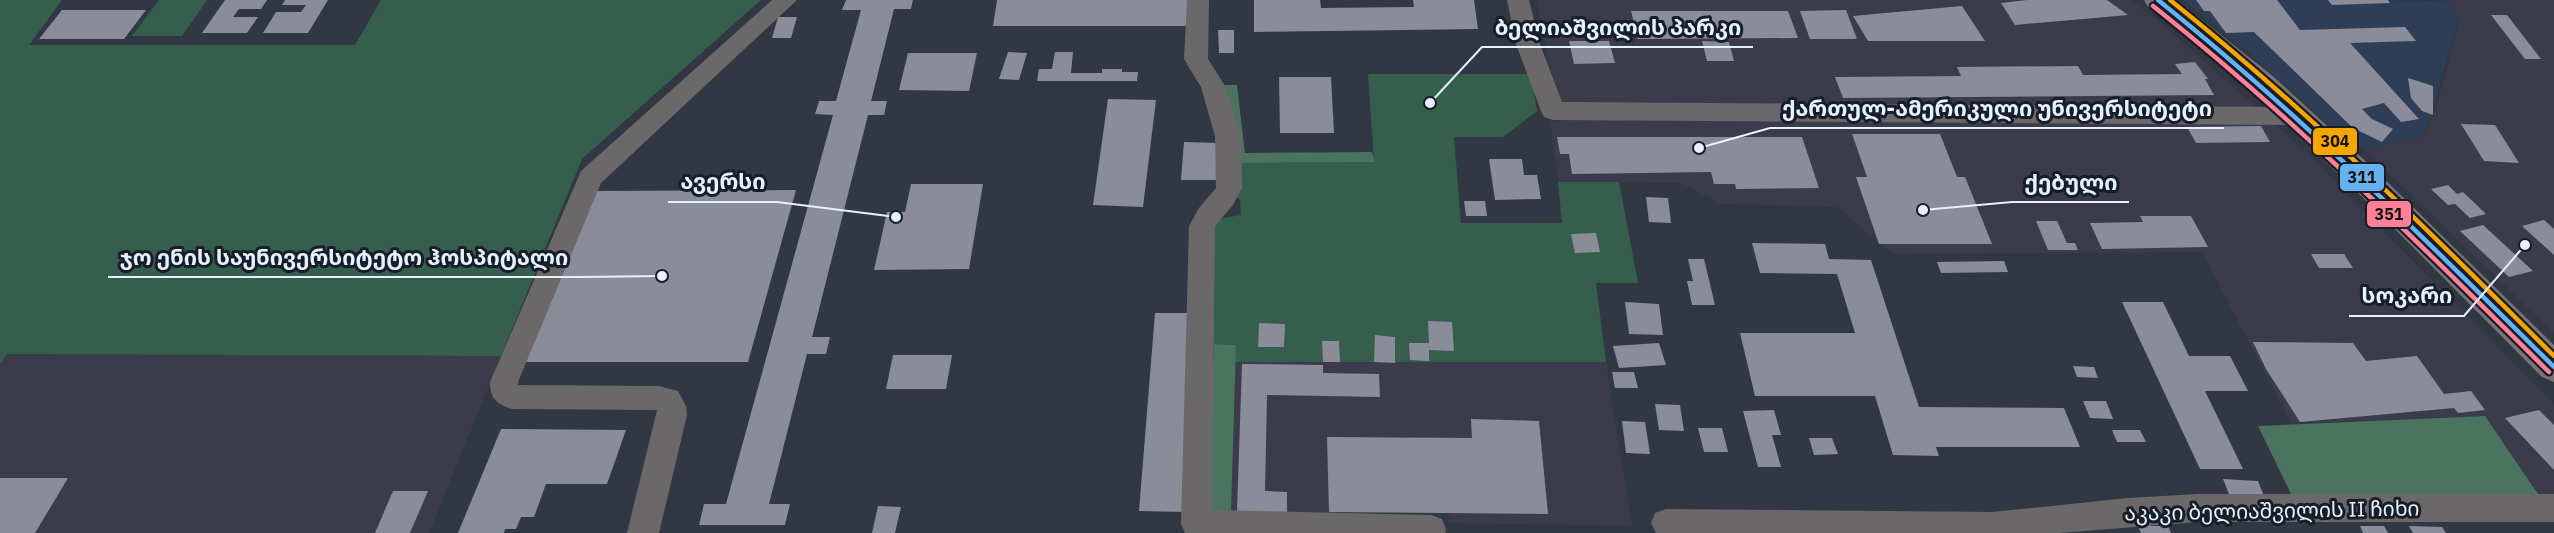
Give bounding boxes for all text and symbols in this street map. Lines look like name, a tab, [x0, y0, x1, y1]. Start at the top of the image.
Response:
callout: ბელიაშვილის პარკი	[1482, 7, 1753, 47]
text: ბელიაშვილის პარკი	[1495, 12, 1741, 41]
callout: ქართულ-ამერიკული უნივერსიტეტი	[1770, 88, 2224, 128]
text: ქართულ-ამერიკული უნივერსიტეტი	[1782, 93, 2212, 122]
line badge: 304	[2312, 127, 2358, 156]
text: 304	[2321, 131, 2350, 151]
callout: ავერსი	[668, 162, 777, 202]
callout: ქებული	[2012, 162, 2129, 202]
line badge: 311	[2339, 163, 2385, 192]
text: ავერსი	[680, 166, 766, 195]
text: ქებული	[2025, 167, 2117, 196]
text: 311	[2348, 167, 2377, 187]
line badge: 351	[2366, 200, 2412, 228]
text: 351	[2375, 204, 2404, 224]
callout: ჯო ენის საუნივერსიტეტო ჰოსპიტალი	[108, 237, 581, 277]
text: ჯო ენის საუნივერსიტეტო ჰოსპიტალი	[120, 242, 568, 271]
callout: სოკარი	[2349, 276, 2464, 316]
text: სოკარი	[2362, 280, 2452, 309]
street label: აკაკი ბელიაშვილის II ჩიხი	[2124, 493, 2420, 527]

